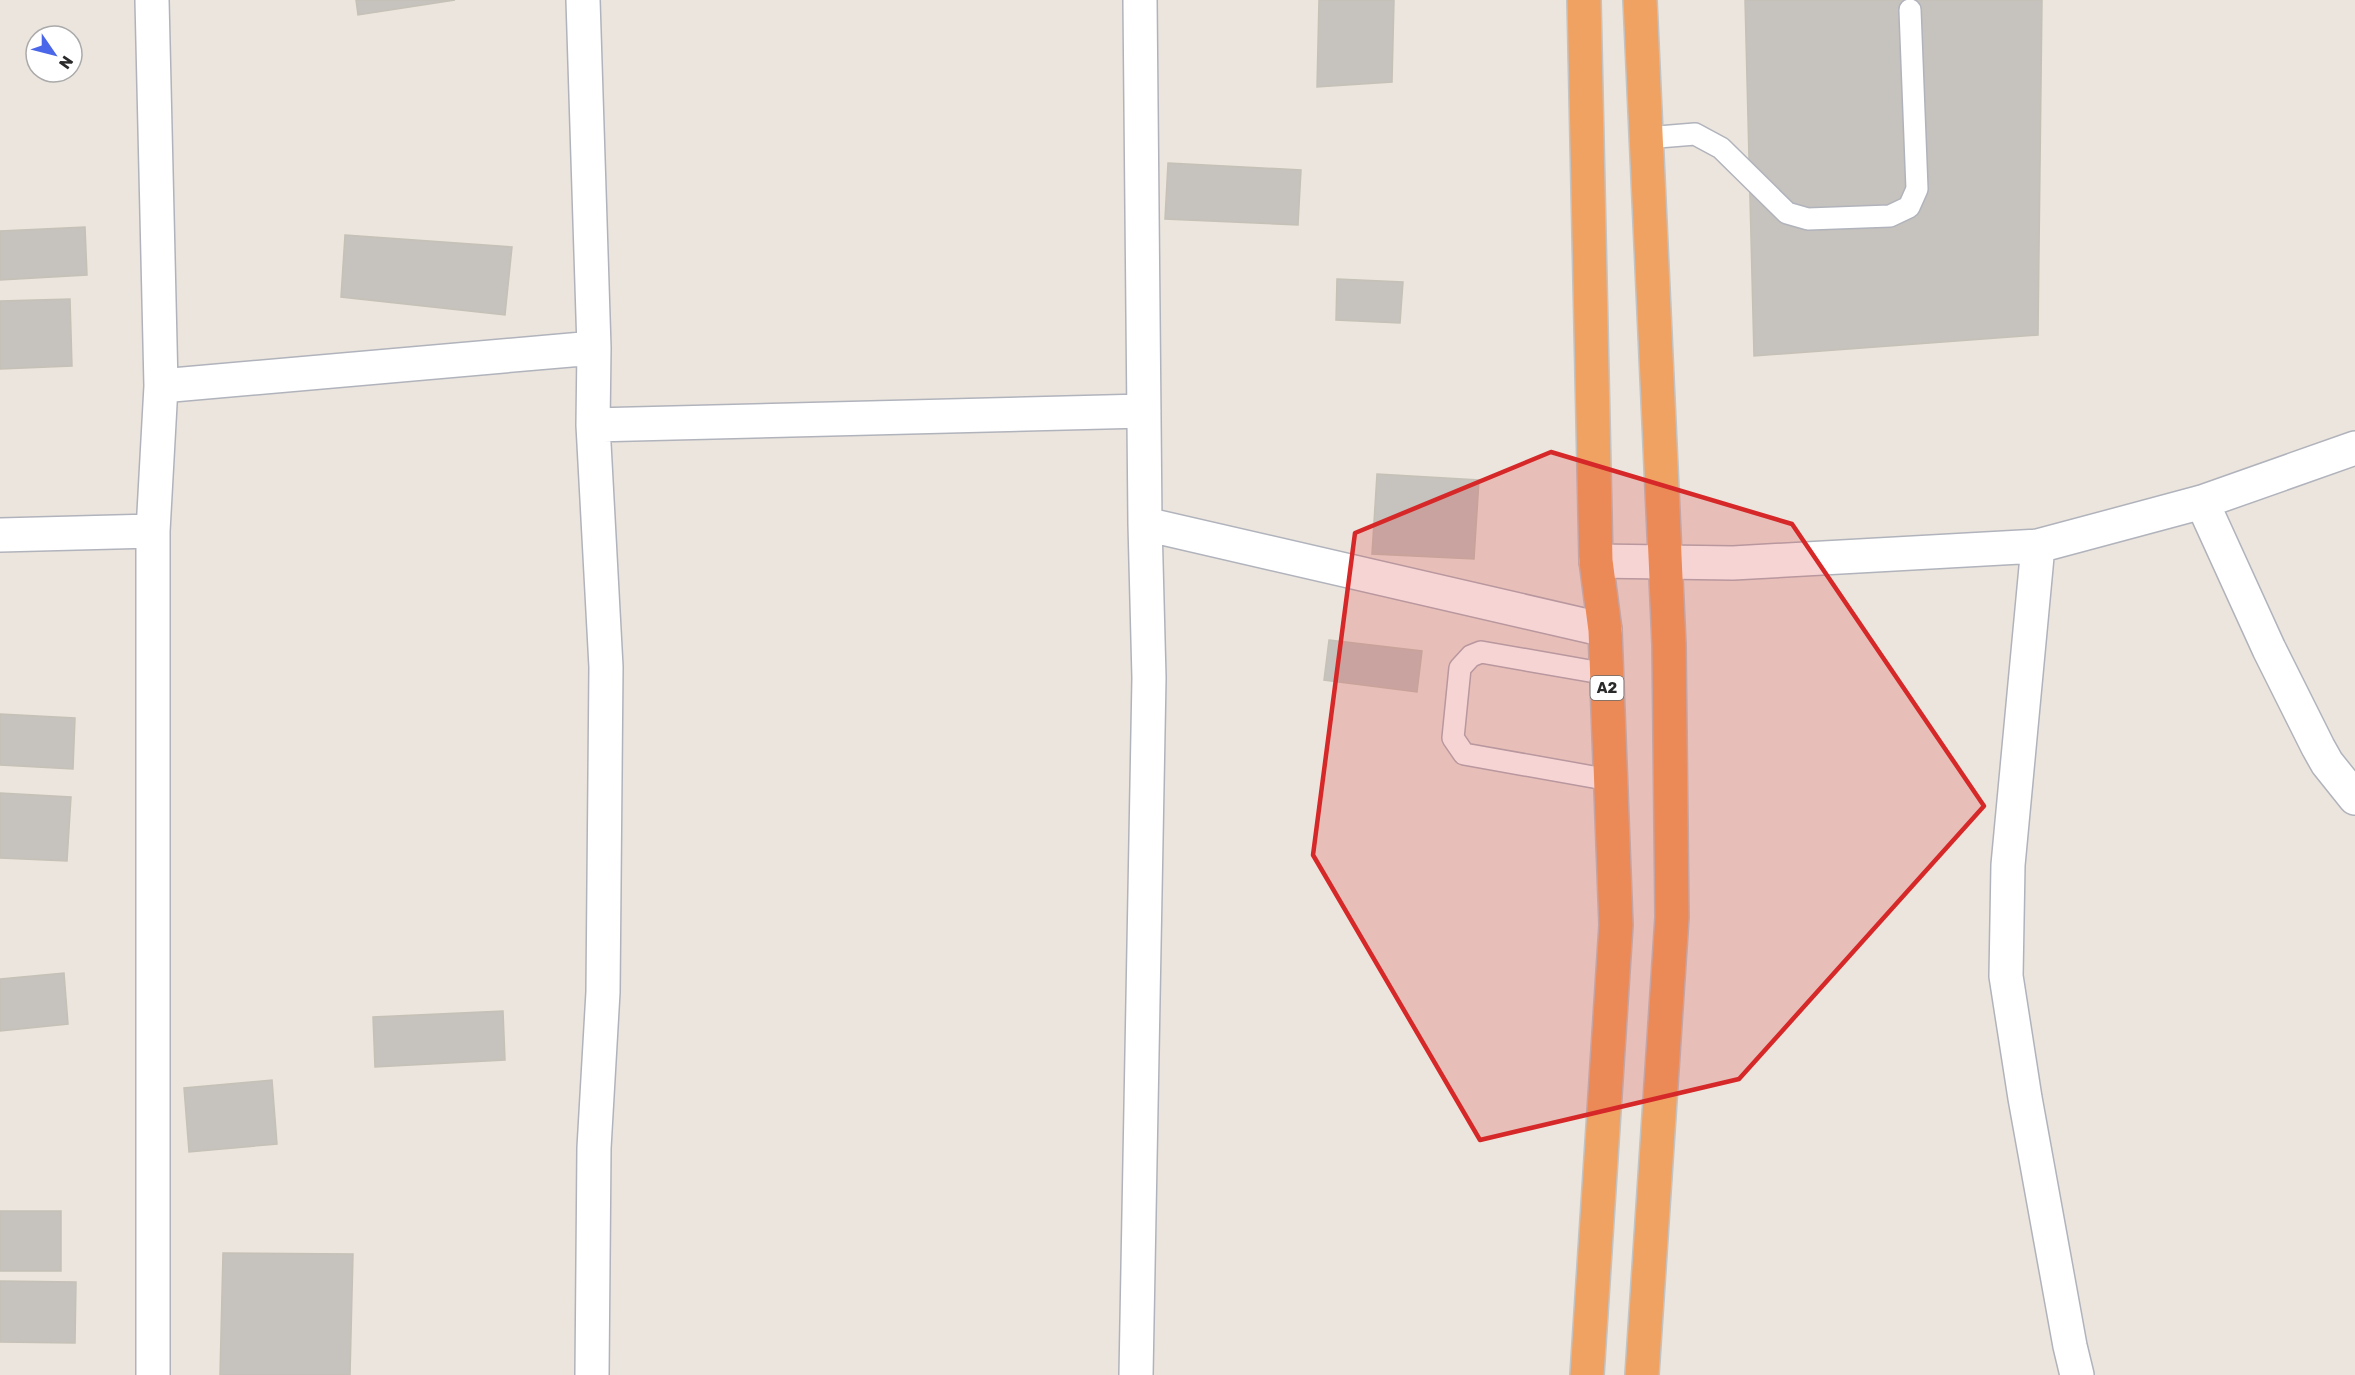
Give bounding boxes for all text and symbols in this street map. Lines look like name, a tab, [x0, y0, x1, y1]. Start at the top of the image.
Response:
north arrow	[24, 24, 84, 84]
text: N	[55, 52, 77, 72]
road number: A2	[1590, 676, 1624, 700]

